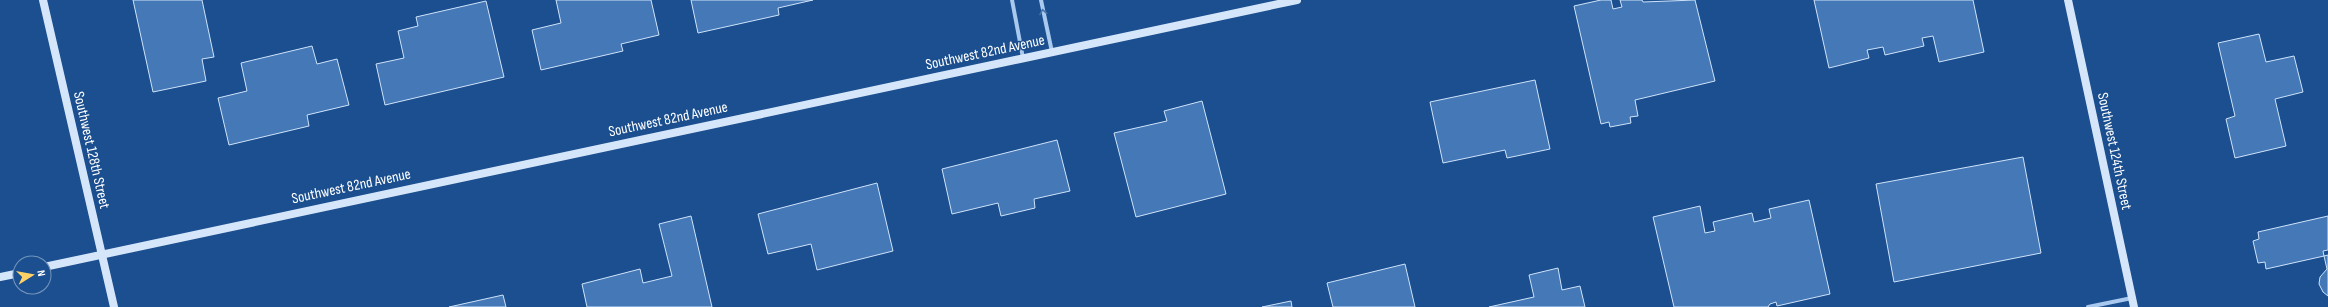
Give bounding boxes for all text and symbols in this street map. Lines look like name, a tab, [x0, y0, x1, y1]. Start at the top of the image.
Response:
one-way arrow	[1040, 9, 1048, 16]
street label: Southwest 82nd Avenue	[924, 31, 1046, 74]
street label: Southwest 128th Street	[69, 90, 114, 211]
street label: Southwest 124th Street	[2093, 91, 2136, 212]
street label: Southwest 82nd Avenue	[607, 98, 729, 141]
street label: Southwest 82nd Avenue	[290, 165, 412, 208]
north arrow	[12, 255, 52, 295]
text: N	[34, 269, 48, 277]

